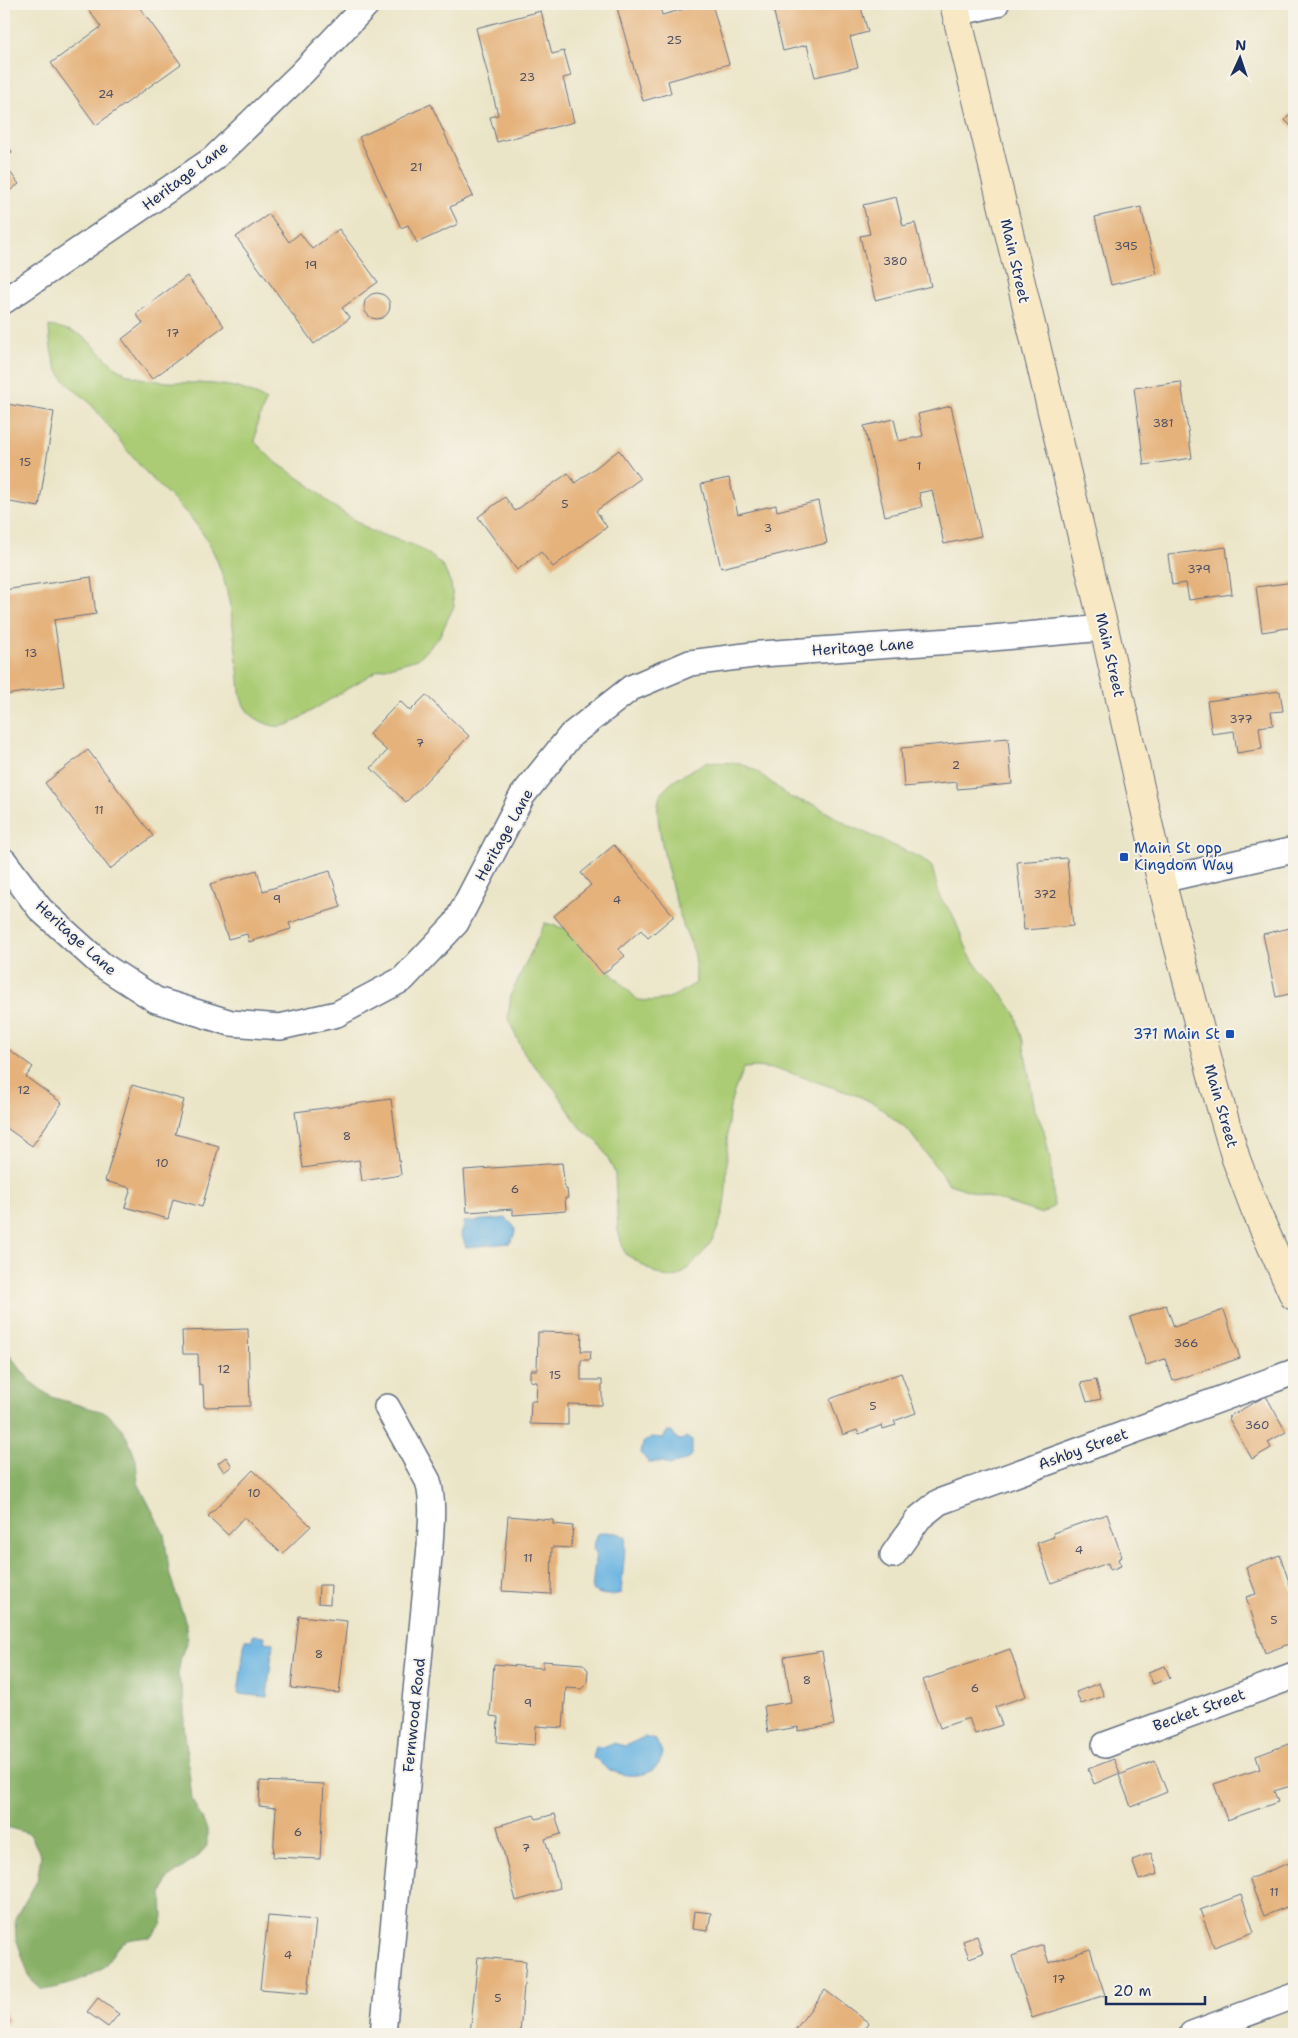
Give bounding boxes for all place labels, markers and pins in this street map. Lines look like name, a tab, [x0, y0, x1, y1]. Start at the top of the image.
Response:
place label: Main St opp Kingdom Way	[1134, 838, 1234, 875]
marker: Main St opp Kingdom Way	[1118, 851, 1130, 863]
place label: 371 Main St	[1133, 1024, 1220, 1044]
marker: 371 Main St	[1224, 1028, 1236, 1040]

